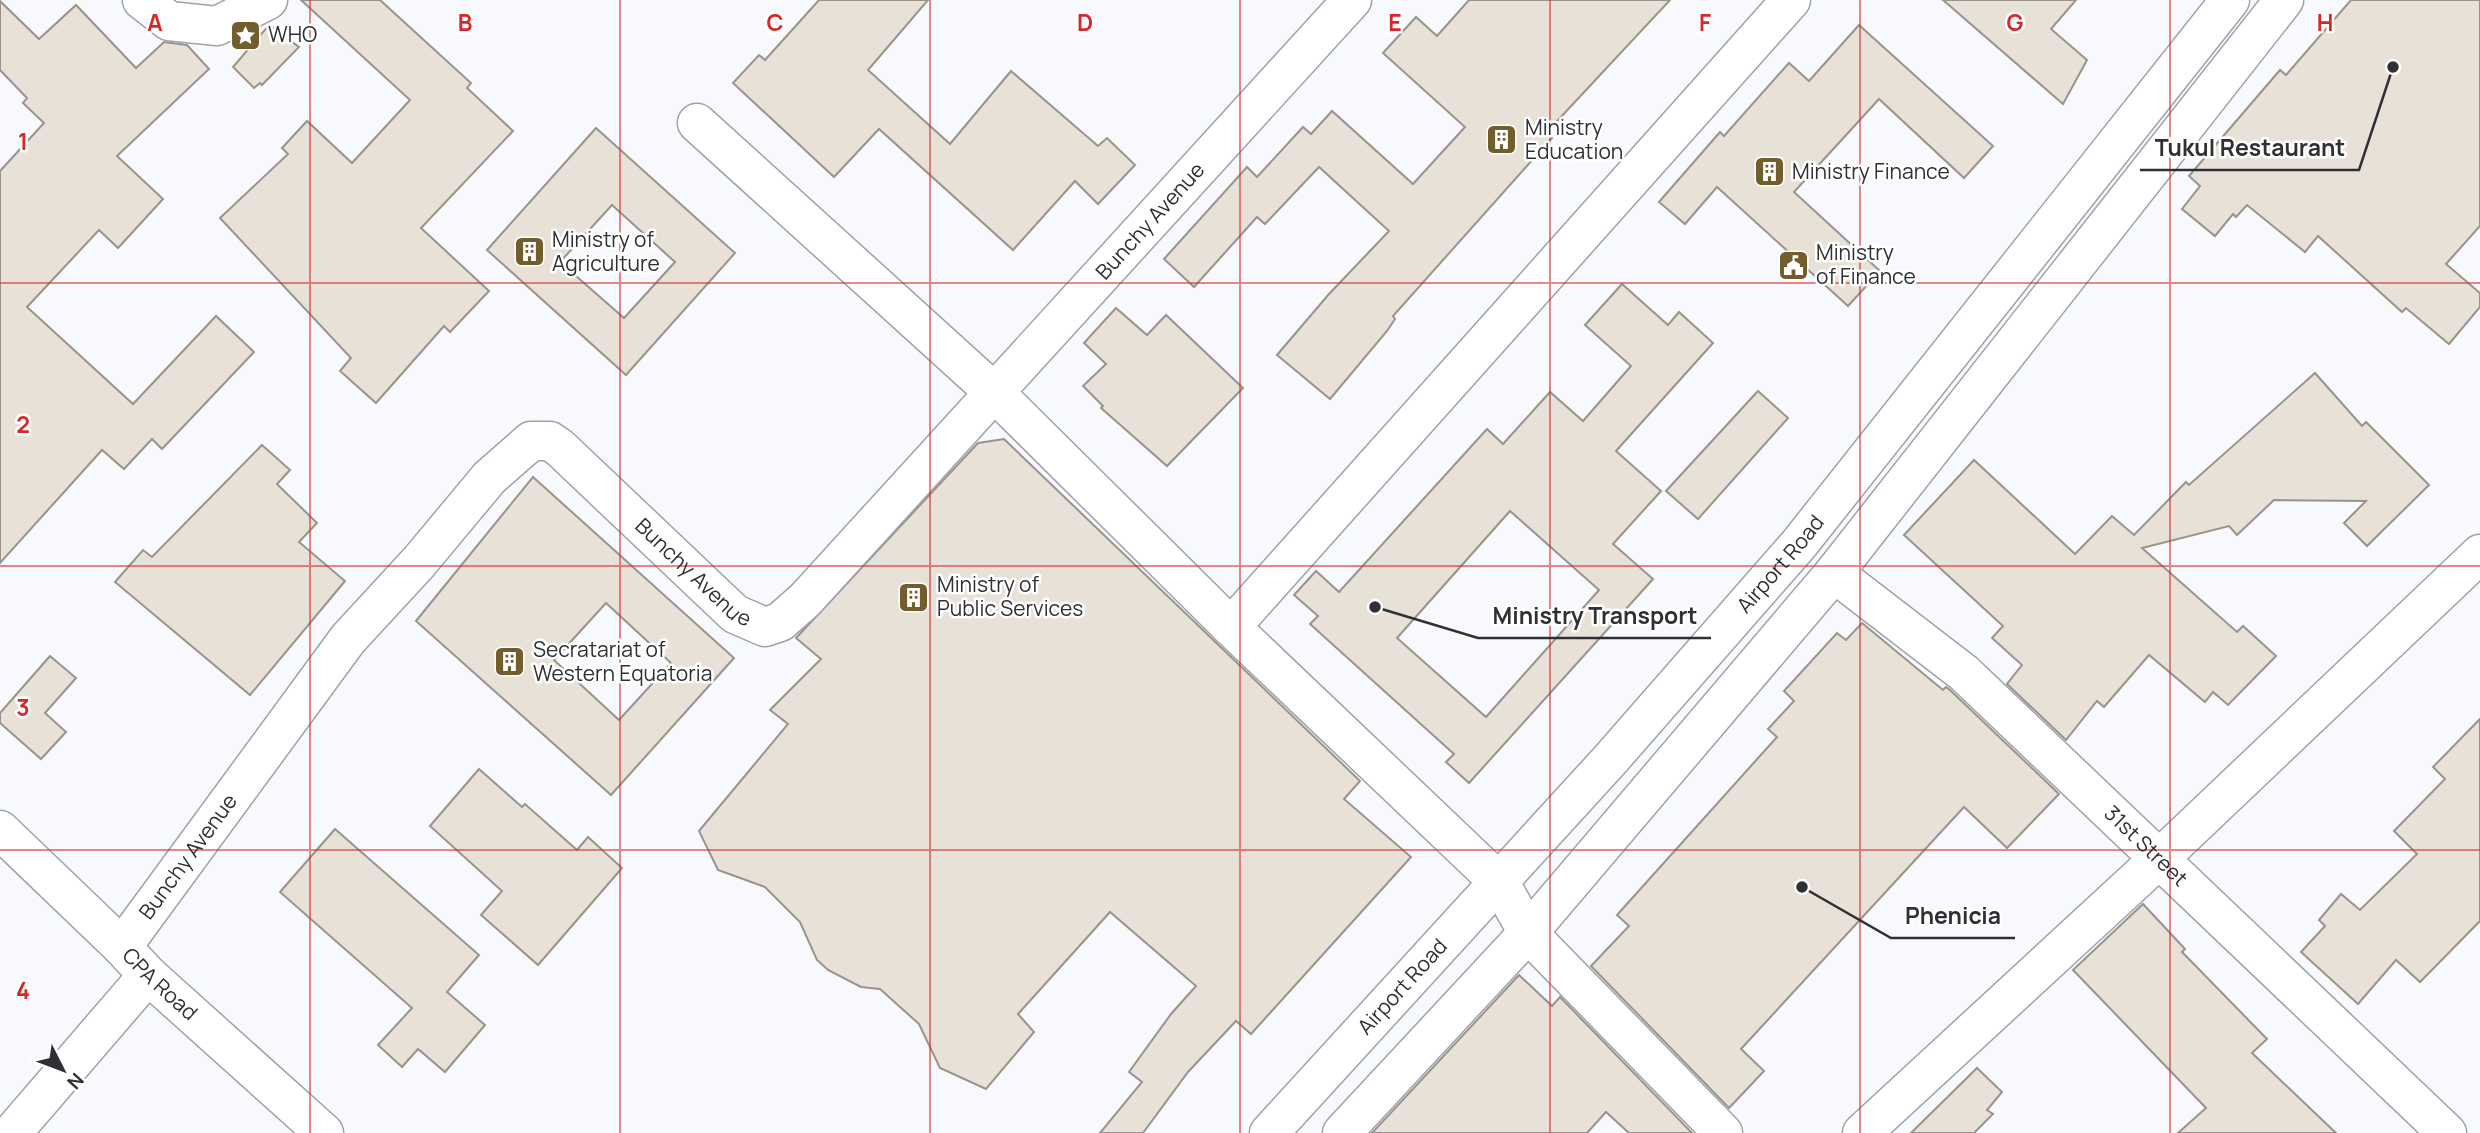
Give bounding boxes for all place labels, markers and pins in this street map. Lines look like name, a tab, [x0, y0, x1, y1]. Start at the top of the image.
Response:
place icon: WHO	[228, 18, 262, 52]
place label: WHO	[268, 20, 317, 48]
place label: Ministry Education	[1525, 113, 1623, 165]
building icon: Ministry Education	[1485, 123, 1519, 157]
callout: Tukul Restaurant	[2140, 126, 2359, 170]
building icon: Ministry Finance	[1752, 155, 1786, 189]
place label: Ministry Finance	[1792, 157, 1950, 185]
place label: Ministry of Agriculture	[552, 225, 660, 277]
building icon: Ministry of Agriculture	[512, 235, 546, 269]
place label: Ministry of Finance	[1816, 238, 1916, 290]
public building icon: Ministry of Finance	[1776, 248, 1810, 282]
place label: Ministry of Public Services	[937, 570, 1083, 622]
building icon: Ministry of Public Services	[897, 580, 931, 614]
callout: Ministry Transport	[1478, 594, 1711, 638]
place label: Secratariat of Western Equatoria	[533, 635, 712, 687]
building icon: Secratariat of Western Equatoria	[493, 645, 527, 679]
callout: Phenicia	[1891, 894, 2015, 938]

